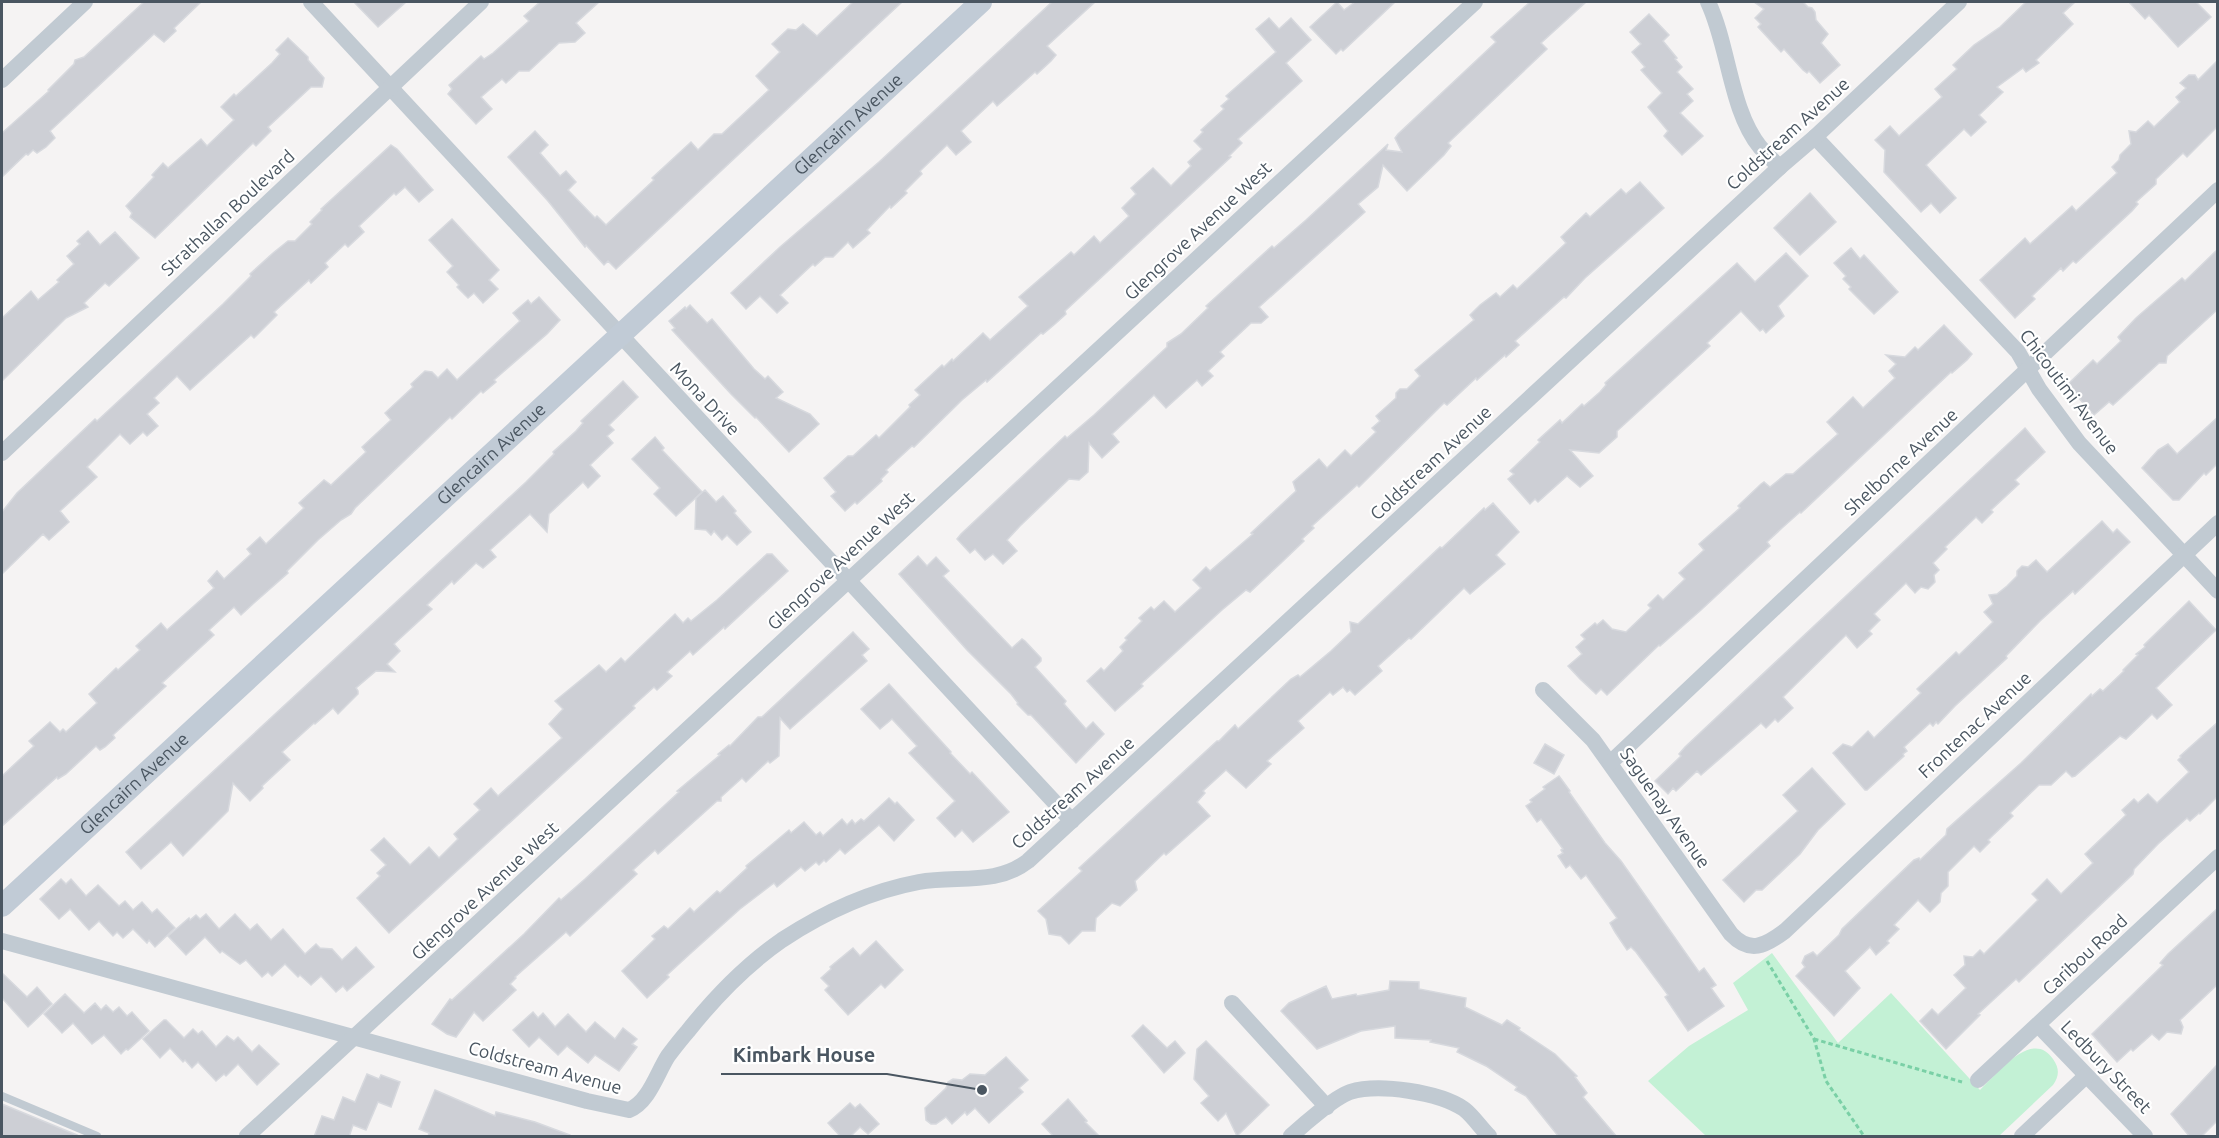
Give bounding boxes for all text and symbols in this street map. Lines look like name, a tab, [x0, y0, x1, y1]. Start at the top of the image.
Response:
street label: Glencairn Avenue	[789, 69, 906, 179]
street label: Coldstream Avenue	[1722, 73, 1853, 194]
street label: Strathallan Boulevard	[157, 145, 298, 279]
street label: Glengrove Avenue West	[1120, 157, 1275, 303]
street label: Chicoutimi Avenue	[2016, 325, 2123, 458]
street label: Mona Drive	[667, 358, 745, 439]
street label: Glencairn Avenue	[432, 398, 549, 509]
street label: Coldstream Avenue	[1366, 401, 1495, 523]
street label: Shelborne Avenue	[1840, 404, 1961, 519]
street label: Glengrove Avenue West	[763, 487, 918, 633]
street label: Frontenac Avenue	[1914, 667, 2035, 782]
street label: Glencairn Avenue	[75, 728, 192, 838]
street label: Coldstream Avenue	[1007, 732, 1138, 853]
street label: Saguenay Avenue	[1617, 743, 1715, 871]
street label: Glengrove Avenue West	[407, 817, 562, 963]
street label: Caribou Road	[2038, 910, 2131, 999]
street label: Ledbury Street	[2058, 1016, 2156, 1117]
callout: Kimbark House	[721, 1036, 887, 1074]
street label: Coldstream Avenue	[466, 1037, 624, 1097]
text: Kimbark House	[733, 1043, 875, 1066]

